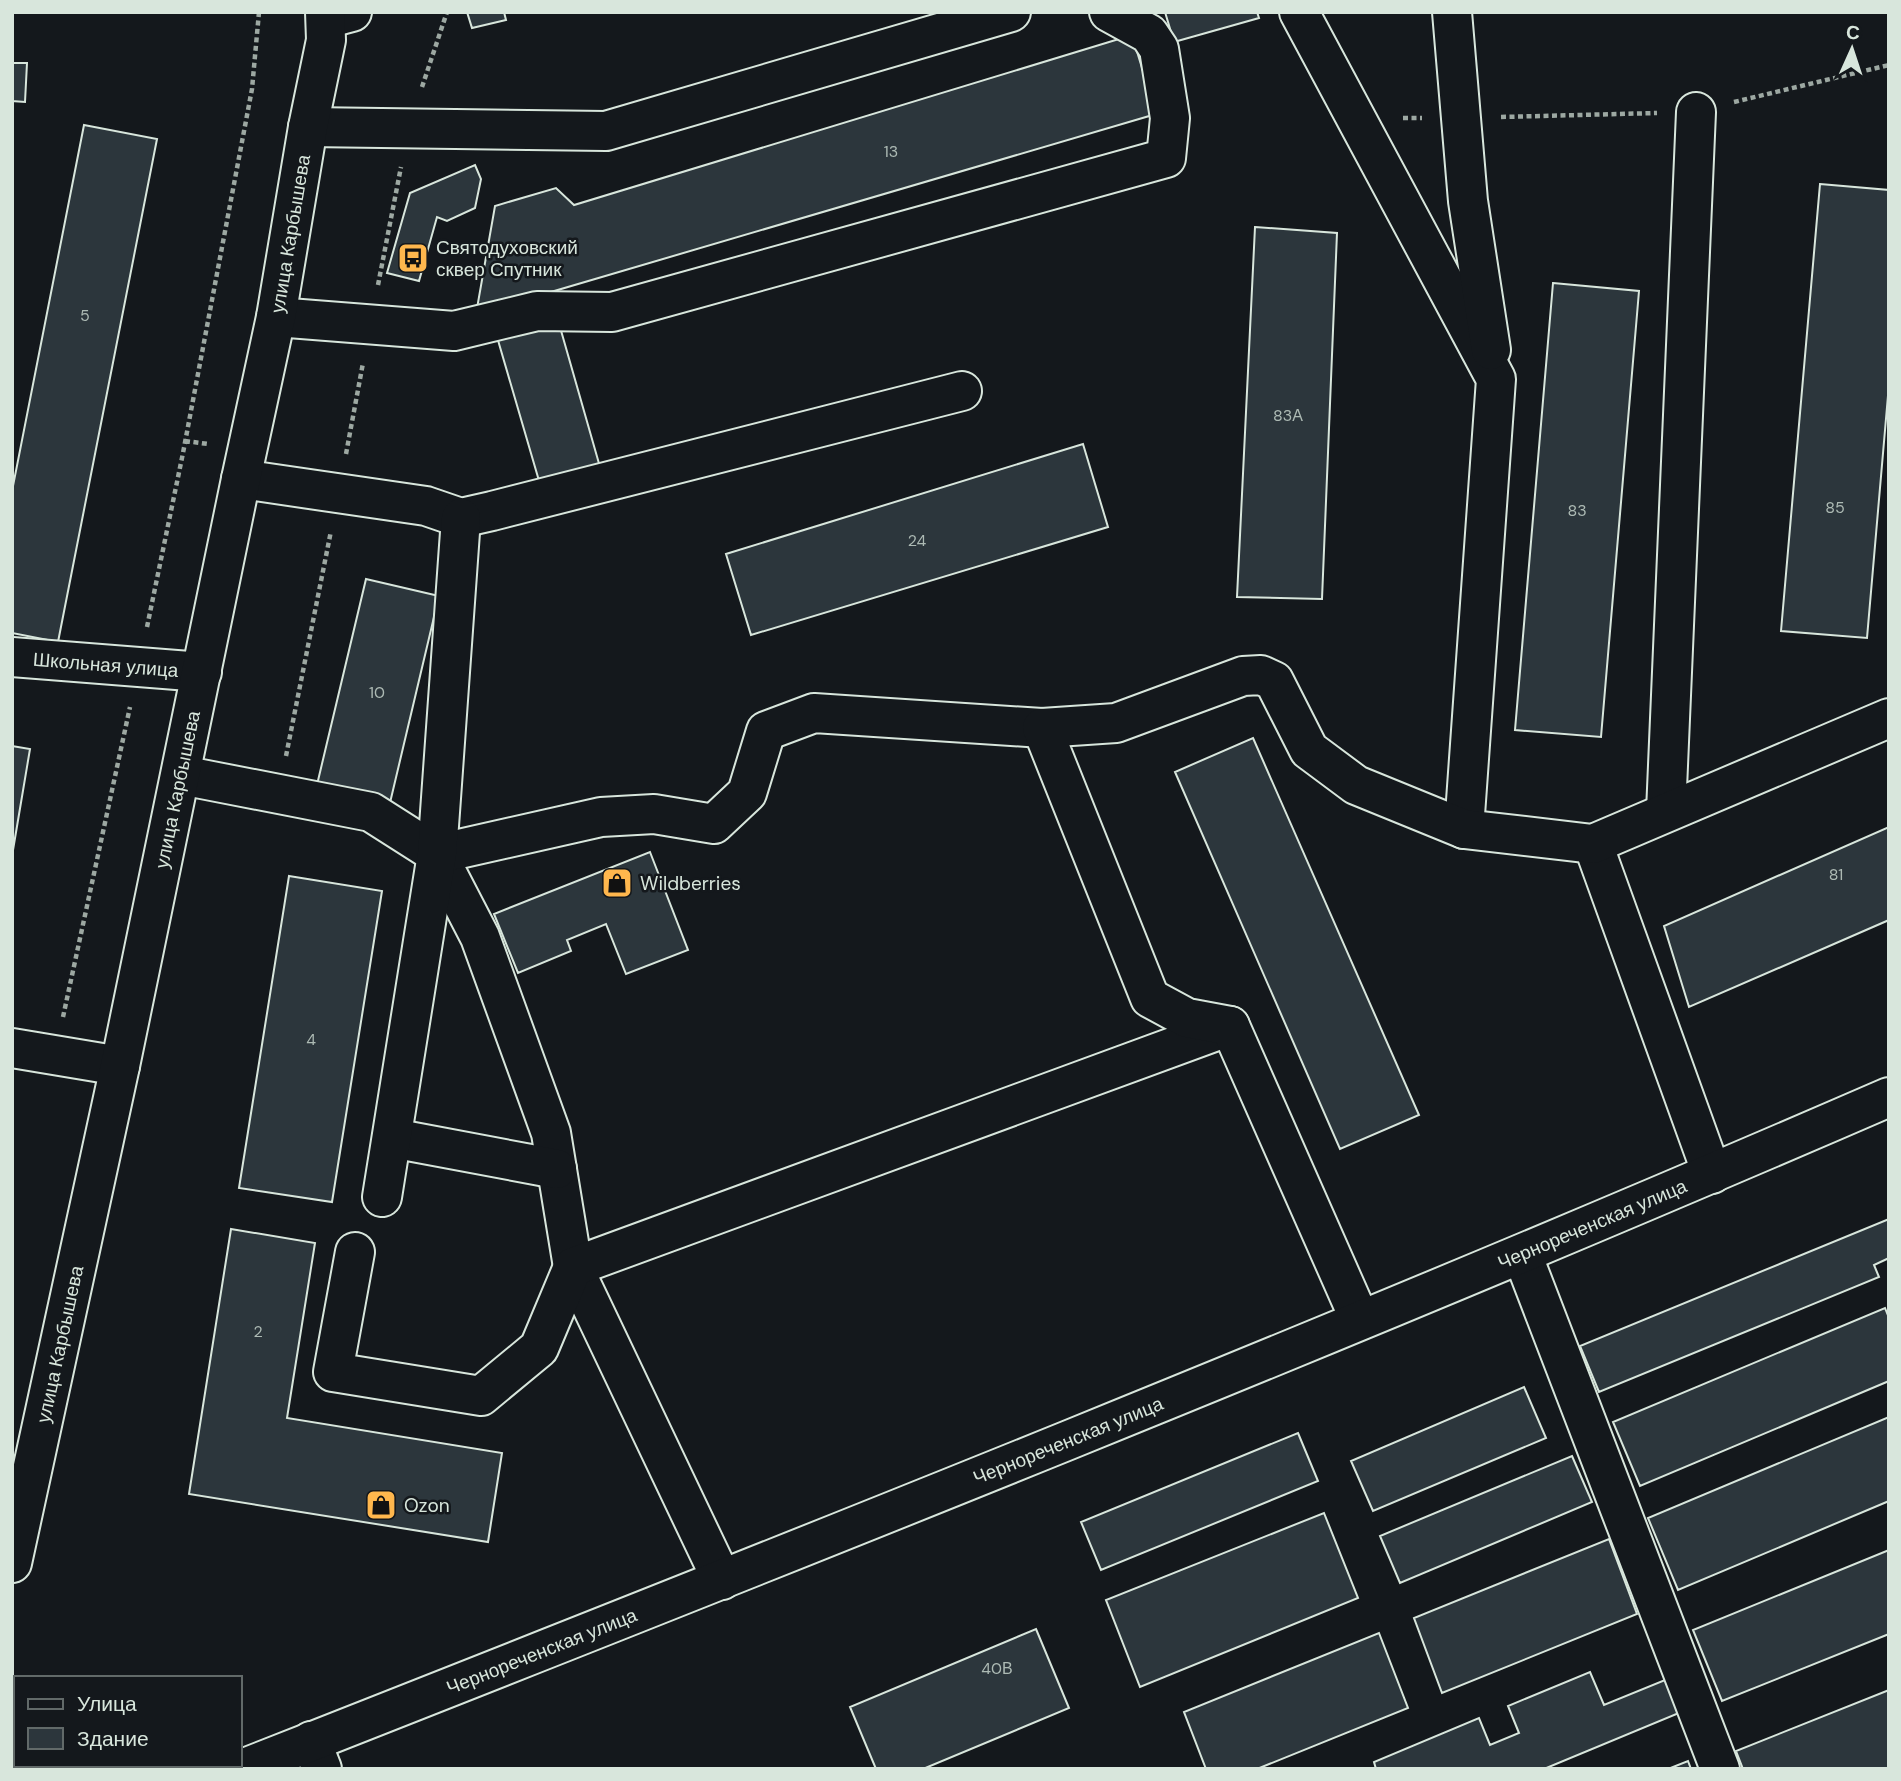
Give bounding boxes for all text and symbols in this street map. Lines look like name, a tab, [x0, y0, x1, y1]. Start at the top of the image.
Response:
north arrow	[1817, 14, 1887, 84]
text: С	[1845, 20, 1861, 45]
house number: 13	[884, 141, 898, 162]
street label: улица Карбышева	[265, 152, 316, 315]
place label: Святодуховский сквер Спутник	[436, 235, 578, 282]
bus stop icon: Святодуховский сквер Спутник	[396, 241, 430, 275]
house number: 5	[80, 305, 90, 326]
house number: 83А	[1273, 405, 1303, 426]
house number: 85	[1825, 497, 1845, 518]
house number: 83	[1567, 500, 1587, 521]
house number: 24	[908, 530, 927, 551]
street label: Школьная улица	[32, 647, 180, 683]
house number: 10	[369, 682, 385, 703]
street label: улица Карбышева	[149, 708, 206, 871]
house number: 81	[1829, 864, 1843, 885]
shop icon: Wildberries	[600, 866, 634, 900]
place label: Wildberries	[640, 871, 741, 896]
house number: 4	[306, 1029, 316, 1050]
street label: Чернореченская улица	[1494, 1173, 1691, 1275]
street label: улица Карбышева	[31, 1263, 89, 1425]
house number: 2	[253, 1321, 263, 1342]
street label: Чернореченская улица	[969, 1391, 1167, 1490]
shop icon: Ozon	[364, 1488, 398, 1522]
place label: Ozon	[404, 1493, 450, 1518]
street label: Чернореченская улица	[443, 1602, 641, 1700]
house number: 40В	[981, 1658, 1013, 1679]
legend	[14, 1676, 242, 1767]
text: Улица	[77, 1690, 137, 1718]
text: Здание	[77, 1725, 149, 1753]

